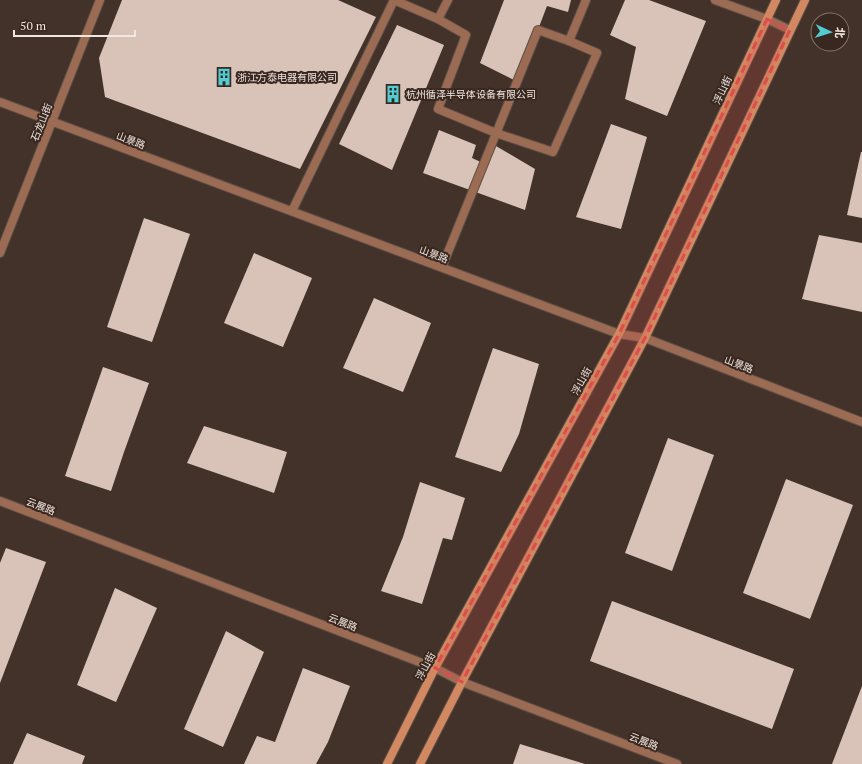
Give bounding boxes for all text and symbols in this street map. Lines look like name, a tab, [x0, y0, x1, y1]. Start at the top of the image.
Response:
scale bar	[14, 12, 135, 38]
north arrow	[810, 12, 850, 52]
text: 50 m	[20, 18, 47, 33]
text: 北	[833, 27, 847, 39]
building icon: 浙江方泰电器有限公司	[214, 67, 234, 87]
place label: 浙江方泰电器有限公司	[237, 71, 337, 84]
street label: 浮山街	[710, 74, 735, 107]
building icon: 杭州循泽半导体设备有限公司	[383, 84, 403, 104]
place label: 杭州循泽半导体设备有限公司	[406, 88, 536, 101]
street label: 石龙山街	[28, 101, 55, 143]
street label: 山景路	[114, 129, 147, 152]
street label: 山景路	[417, 243, 450, 266]
street label: 山景路	[722, 353, 755, 376]
street label: 浮山街	[568, 365, 594, 398]
street label: 云展路	[24, 495, 57, 518]
street label: 云展路	[326, 611, 359, 634]
street label: 浮山街	[413, 650, 438, 683]
street label: 云展路	[627, 730, 660, 753]

